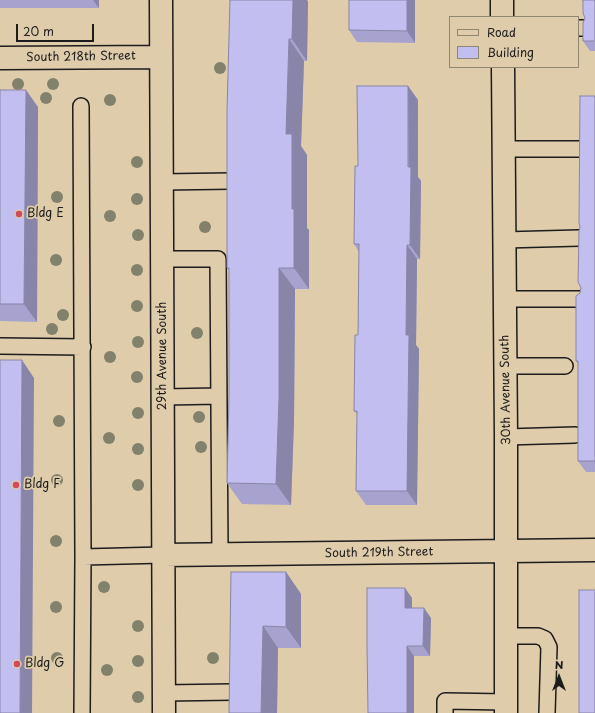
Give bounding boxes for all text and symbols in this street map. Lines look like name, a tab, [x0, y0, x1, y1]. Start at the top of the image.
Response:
scale bar	[18, 16, 96, 42]
legend	[449, 16, 579, 68]
text: 20 m	[23, 22, 54, 40]
text: Road	[487, 23, 516, 41]
text: Building	[487, 43, 534, 61]
street label: South 218th Street	[26, 49, 136, 65]
place label: Bldg E	[27, 207, 64, 221]
marker: Bldg E	[14, 209, 24, 219]
street label: 29th Avenue South	[156, 302, 170, 410]
street label: 30th Avenue South	[498, 335, 514, 445]
place label: Bldg F	[24, 478, 60, 492]
marker: Bldg F	[11, 480, 21, 490]
street label: South 219th Street	[325, 545, 433, 561]
text: N	[555, 656, 563, 673]
place label: Bldg G	[25, 657, 64, 671]
north arrow	[539, 657, 579, 697]
marker: Bldg G	[12, 659, 22, 669]

